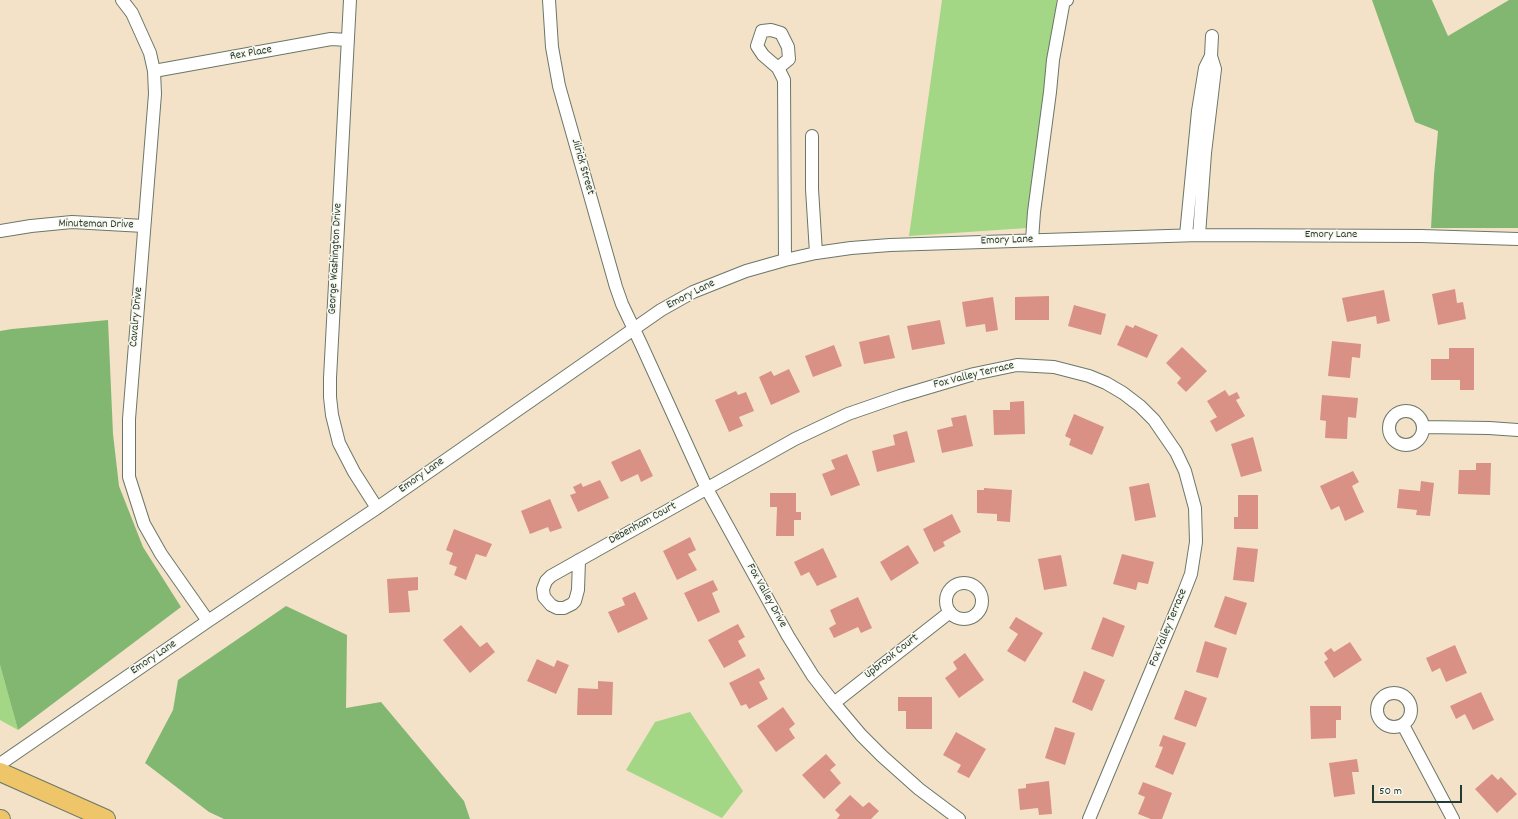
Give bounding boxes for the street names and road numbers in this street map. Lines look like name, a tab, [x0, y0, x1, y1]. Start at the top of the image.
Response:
street label: Rex Place	[229, 43, 273, 65]
street label: Jilrick Street	[567, 137, 597, 197]
street label: George Washington Drive	[326, 203, 346, 315]
street label: Minuteman Drive	[58, 217, 134, 233]
street label: Emory Lane	[1305, 228, 1357, 242]
street label: Emory Lane	[981, 233, 1033, 249]
street label: Emory Lane	[664, 277, 718, 313]
street label: Cavalry Drive	[127, 286, 147, 348]
street label: Fox Valley Terrace	[932, 359, 1016, 393]
street label: Emory Lane	[396, 455, 448, 497]
street label: Debenham Court	[607, 500, 679, 548]
street label: Fox Valley Drive	[742, 561, 790, 631]
street label: Fox Valley Terrace	[1147, 587, 1191, 669]
street label: Upbrook Court	[862, 631, 922, 683]
street label: Emory Lane	[128, 637, 180, 679]

